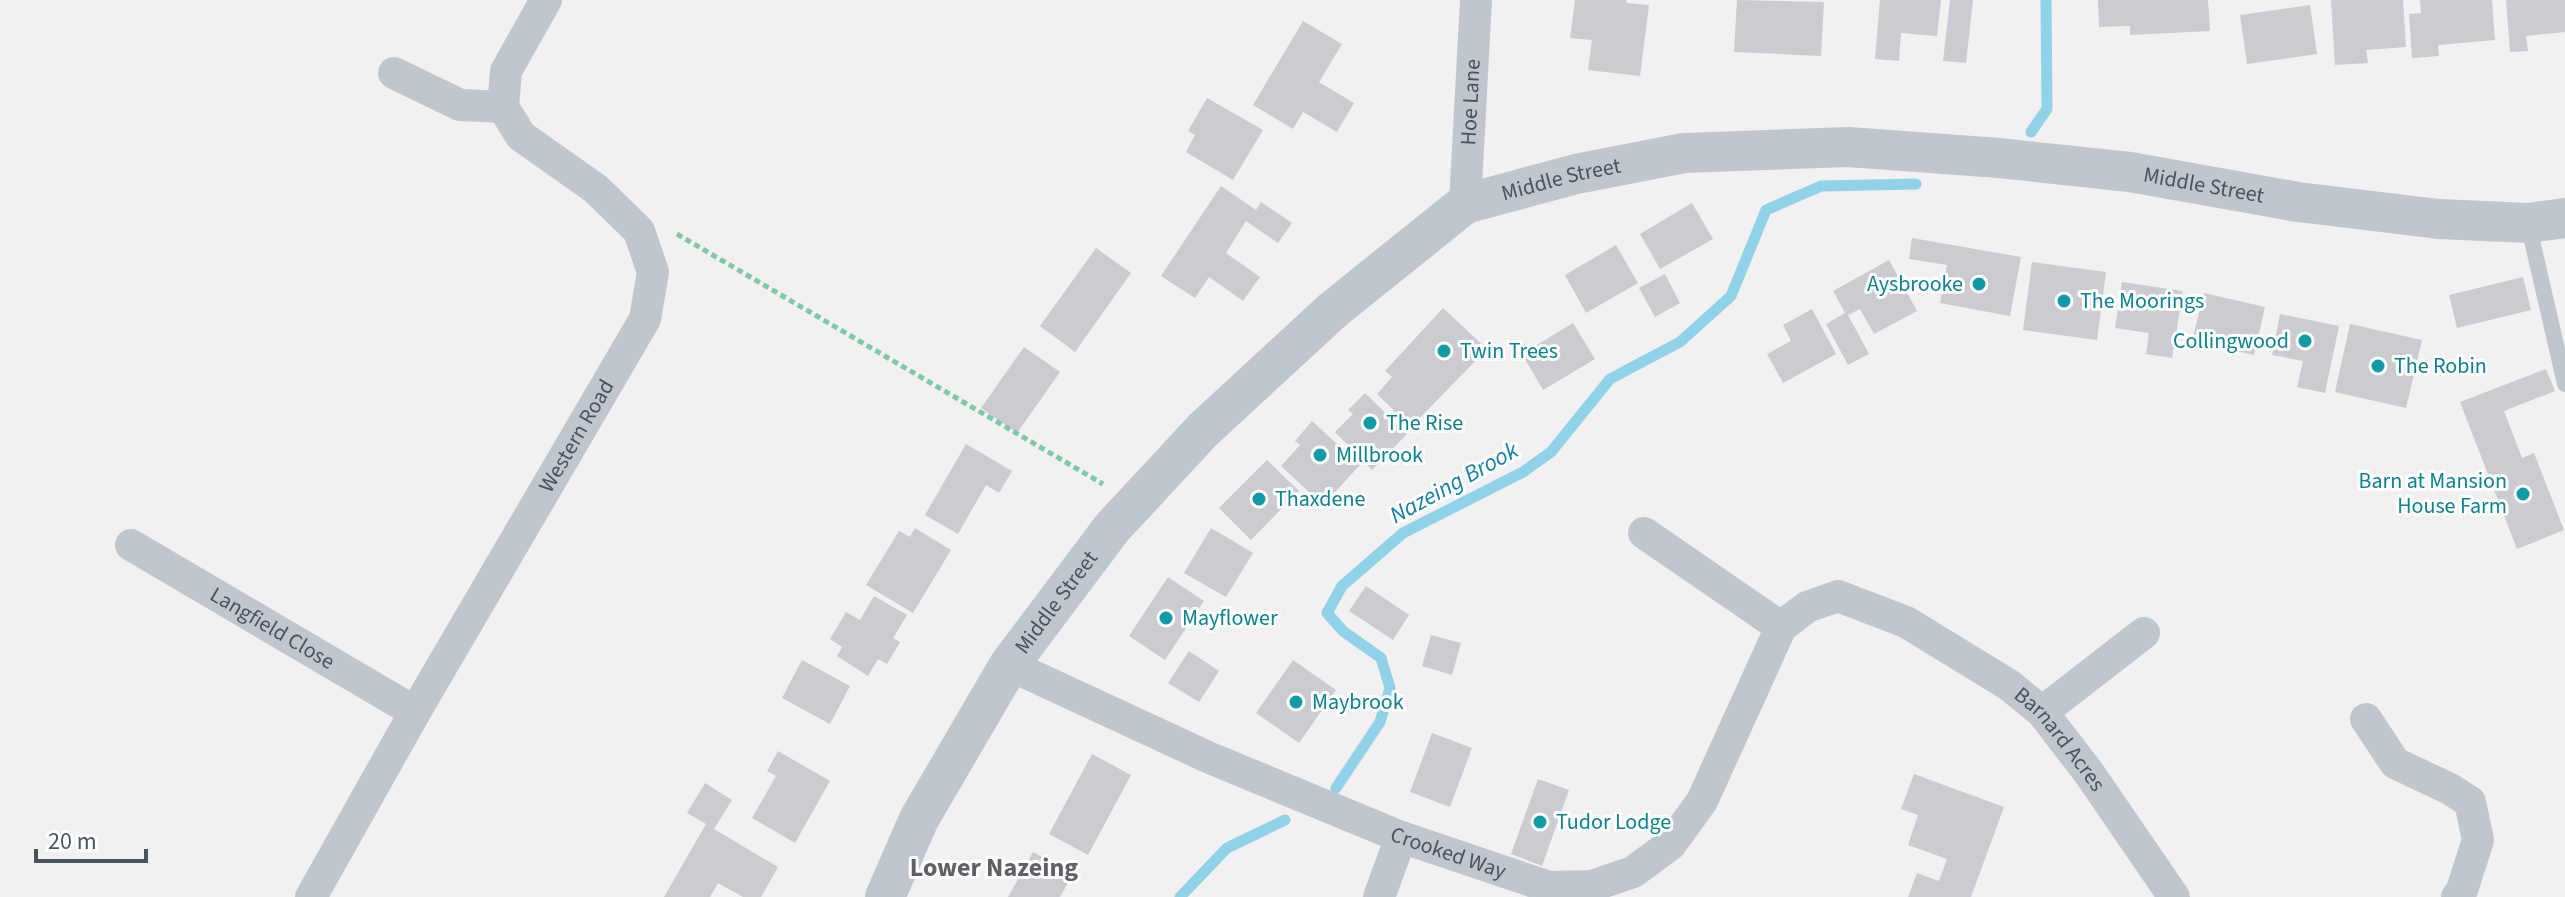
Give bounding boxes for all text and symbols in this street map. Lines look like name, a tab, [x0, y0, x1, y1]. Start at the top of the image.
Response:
street label: Hoe Lane	[1452, 58, 1489, 146]
street label: Middle Street	[1498, 150, 1624, 209]
street label: Middle Street	[2141, 159, 2267, 212]
place label: Aysbrooke	[1867, 268, 1963, 300]
marker: Aysbrooke	[1970, 275, 1988, 293]
place label: The Moorings	[2080, 285, 2204, 317]
marker: The Moorings	[2055, 292, 2073, 310]
place label: Collingwood	[2173, 325, 2289, 357]
marker: Collingwood	[2296, 332, 2314, 350]
place label: Twin Trees	[1460, 335, 1558, 367]
marker: Twin Trees	[1435, 342, 1453, 360]
place label: The Robin	[2394, 350, 2487, 382]
marker: The Robin	[2369, 357, 2387, 375]
street label: Western Road	[531, 373, 622, 499]
place label: The Rise	[1386, 407, 1463, 439]
marker: The Rise	[1361, 414, 1379, 432]
water label: Nazeing Brook	[1383, 433, 1525, 533]
place label: Millbrook	[1336, 439, 1423, 471]
marker: Millbrook	[1311, 446, 1329, 464]
place label: Barn at Mansion House Farm	[2359, 465, 2507, 522]
place label: Thaxdene	[1275, 483, 1365, 515]
marker: Barn at Mansion House Farm	[2514, 485, 2532, 503]
marker: Thaxdene	[1250, 490, 1268, 508]
street label: Middle Street	[1007, 543, 1106, 661]
street label: Langfield Close	[204, 579, 341, 677]
place label: Mayflower	[1182, 602, 1278, 634]
marker: Mayflower	[1157, 609, 1175, 627]
street label: Barnard Acres	[2007, 679, 2113, 798]
place label: Maybrook	[1312, 686, 1404, 718]
marker: Maybrook	[1287, 693, 1305, 711]
place label: Tudor Lodge	[1556, 806, 1671, 838]
scale bar	[36, 813, 146, 863]
marker: Tudor Lodge	[1531, 813, 1549, 831]
street label: Crooked Way	[1385, 818, 1511, 888]
text: 20 m	[48, 824, 97, 859]
district label: Lower Nazeing	[910, 849, 1078, 886]

